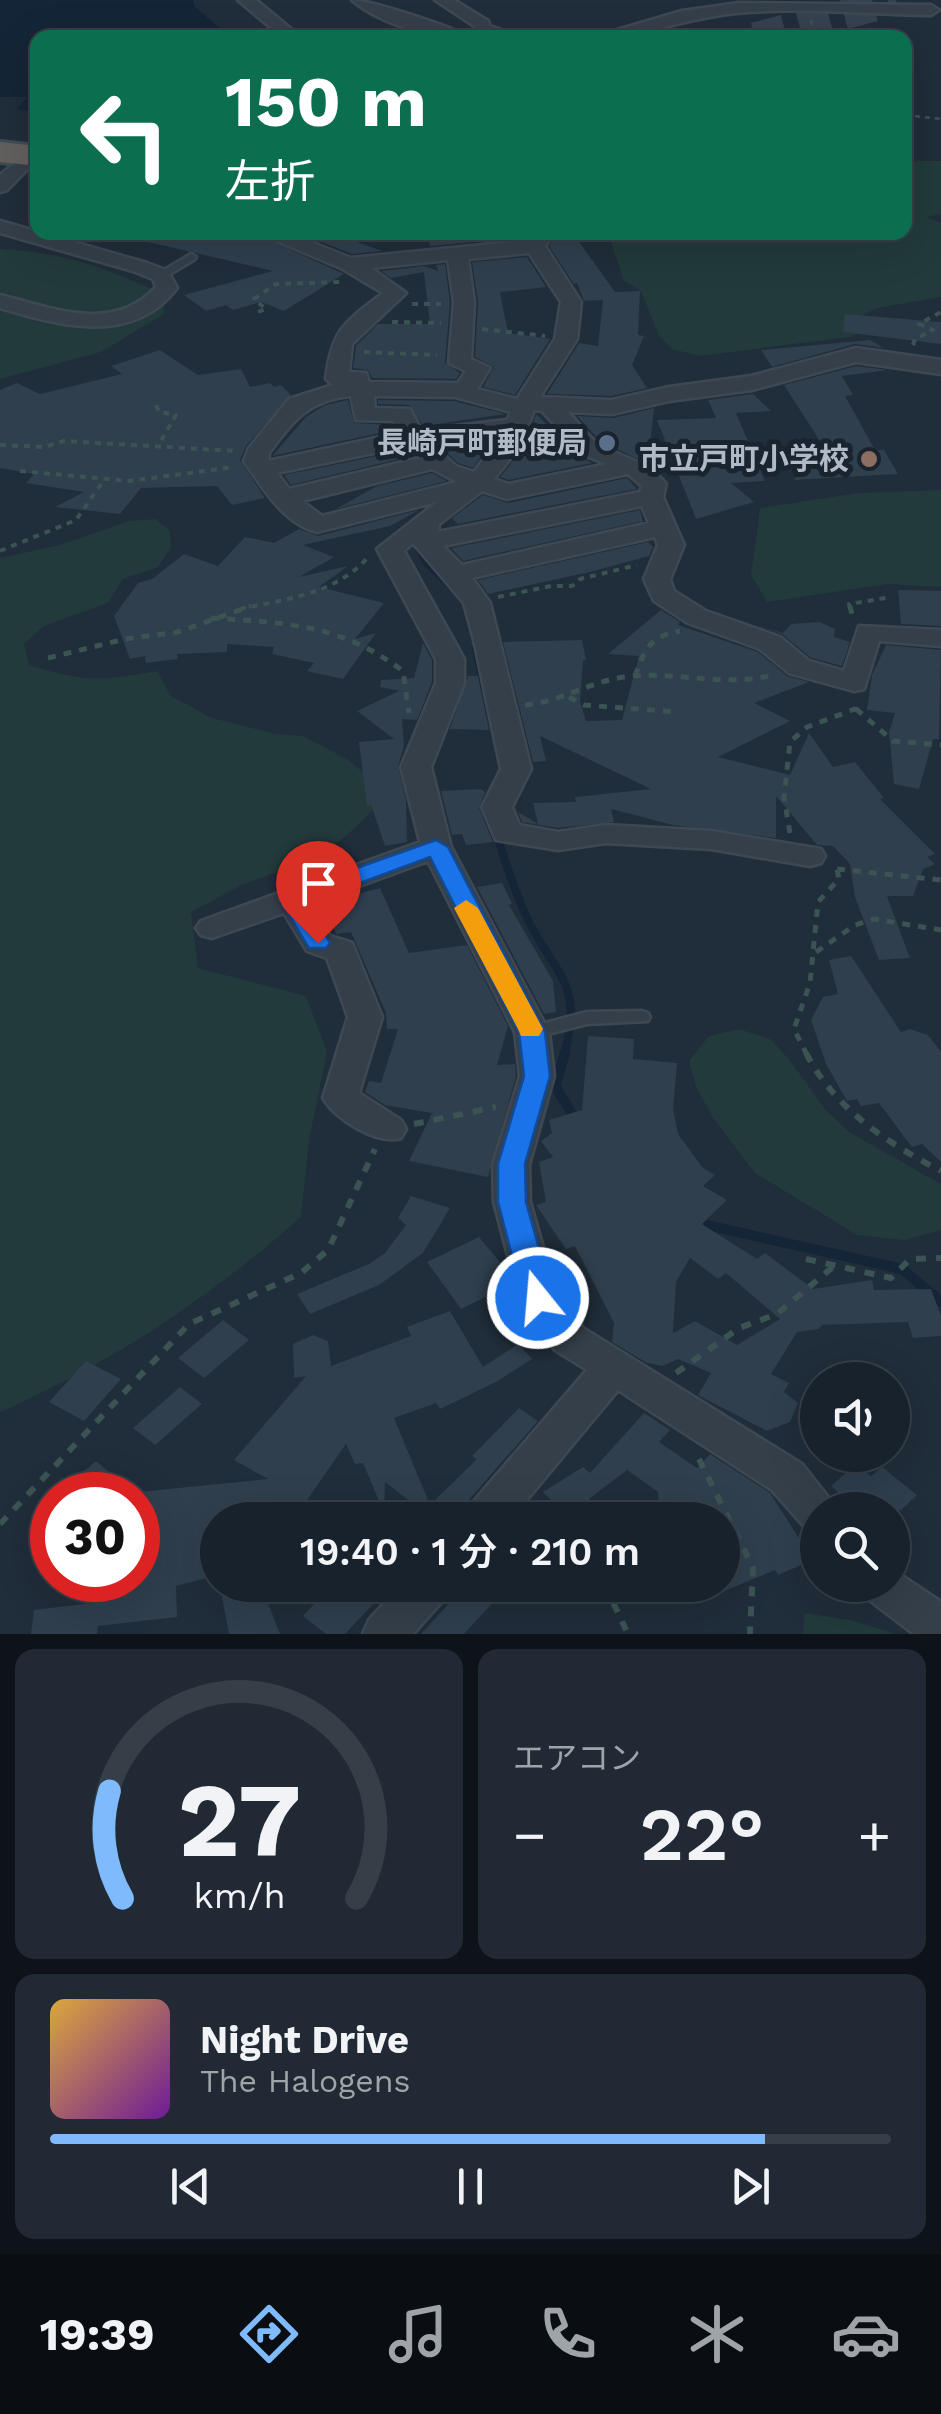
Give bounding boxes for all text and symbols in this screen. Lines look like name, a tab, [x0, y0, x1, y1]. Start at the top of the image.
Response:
text: 150 m	[225, 61, 427, 143]
icon: left	[60, 70, 190, 200]
text: 左折	[225, 155, 315, 208]
place label: 長崎戸町郵便局	[377, 425, 587, 460]
marker: 長崎戸町郵便局	[596, 432, 618, 454]
place label: 市立戸町小学校	[639, 441, 849, 476]
marker: 市立戸町小学校	[858, 448, 880, 470]
pin	[276, 841, 361, 944]
icon: arrive	[291, 856, 346, 911]
position arrow	[486, 1246, 590, 1350]
map controls	[800, 1362, 910, 1602]
button: sound	[800, 1362, 910, 1472]
speed limit sign: 30	[30, 1472, 160, 1602]
button: search	[800, 1492, 910, 1602]
text: 19:40 · 1 分 · 210 m	[300, 1530, 640, 1574]
text: エアコン	[513, 1739, 641, 1777]
text: 27	[177, 1759, 301, 1881]
text: 22°	[640, 1790, 764, 1878]
text: −	[513, 1803, 546, 1867]
text: +	[858, 1803, 891, 1867]
text: km/h	[193, 1875, 285, 1917]
text: Night Drive	[200, 2018, 409, 2062]
text: The Halogens	[200, 2062, 410, 2100]
icon: previous	[163, 2159, 218, 2214]
icon: pause	[443, 2159, 498, 2214]
icon: next	[723, 2159, 778, 2214]
icon: directions	[234, 2299, 304, 2369]
icon: music	[383, 2299, 453, 2369]
icon: phone	[533, 2299, 603, 2369]
icon: climate	[682, 2299, 752, 2369]
icon: car	[831, 2299, 901, 2369]
text: 19:39	[40, 2308, 155, 2361]

